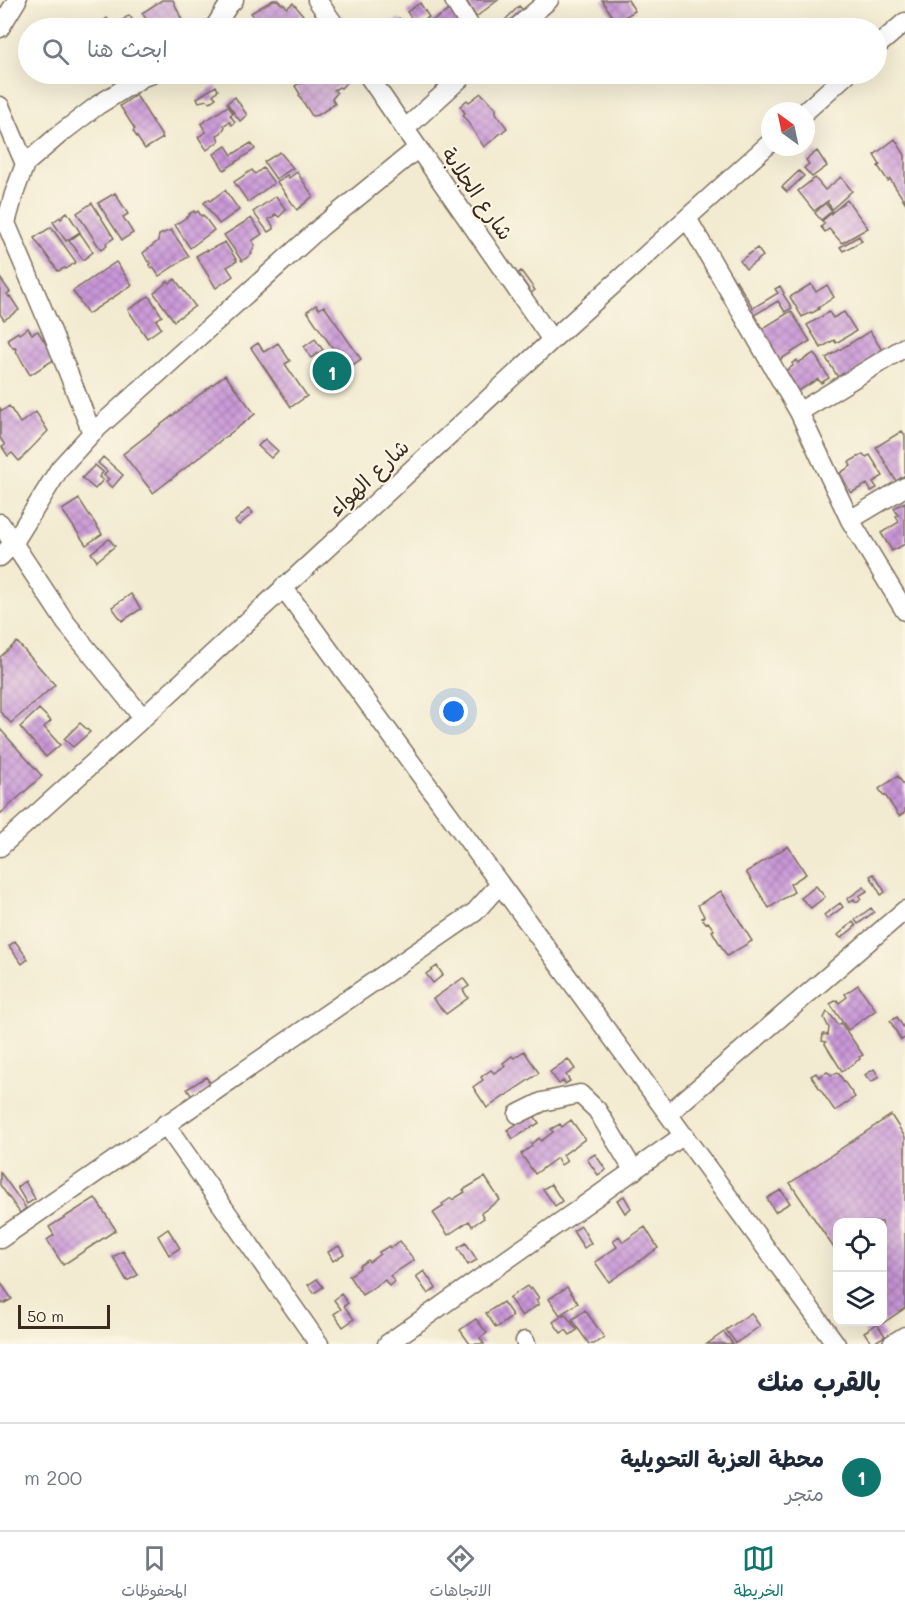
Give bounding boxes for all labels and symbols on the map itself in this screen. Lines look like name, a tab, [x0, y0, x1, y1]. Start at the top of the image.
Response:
north arrow	[761, 102, 815, 156]
street label: شارع الجلابة	[434, 141, 520, 247]
pin: 1	[312, 348, 352, 394]
street label: شارع الهواء	[322, 433, 416, 523]
your location	[439, 697, 468, 726]
scale bar	[18, 1302, 110, 1330]

